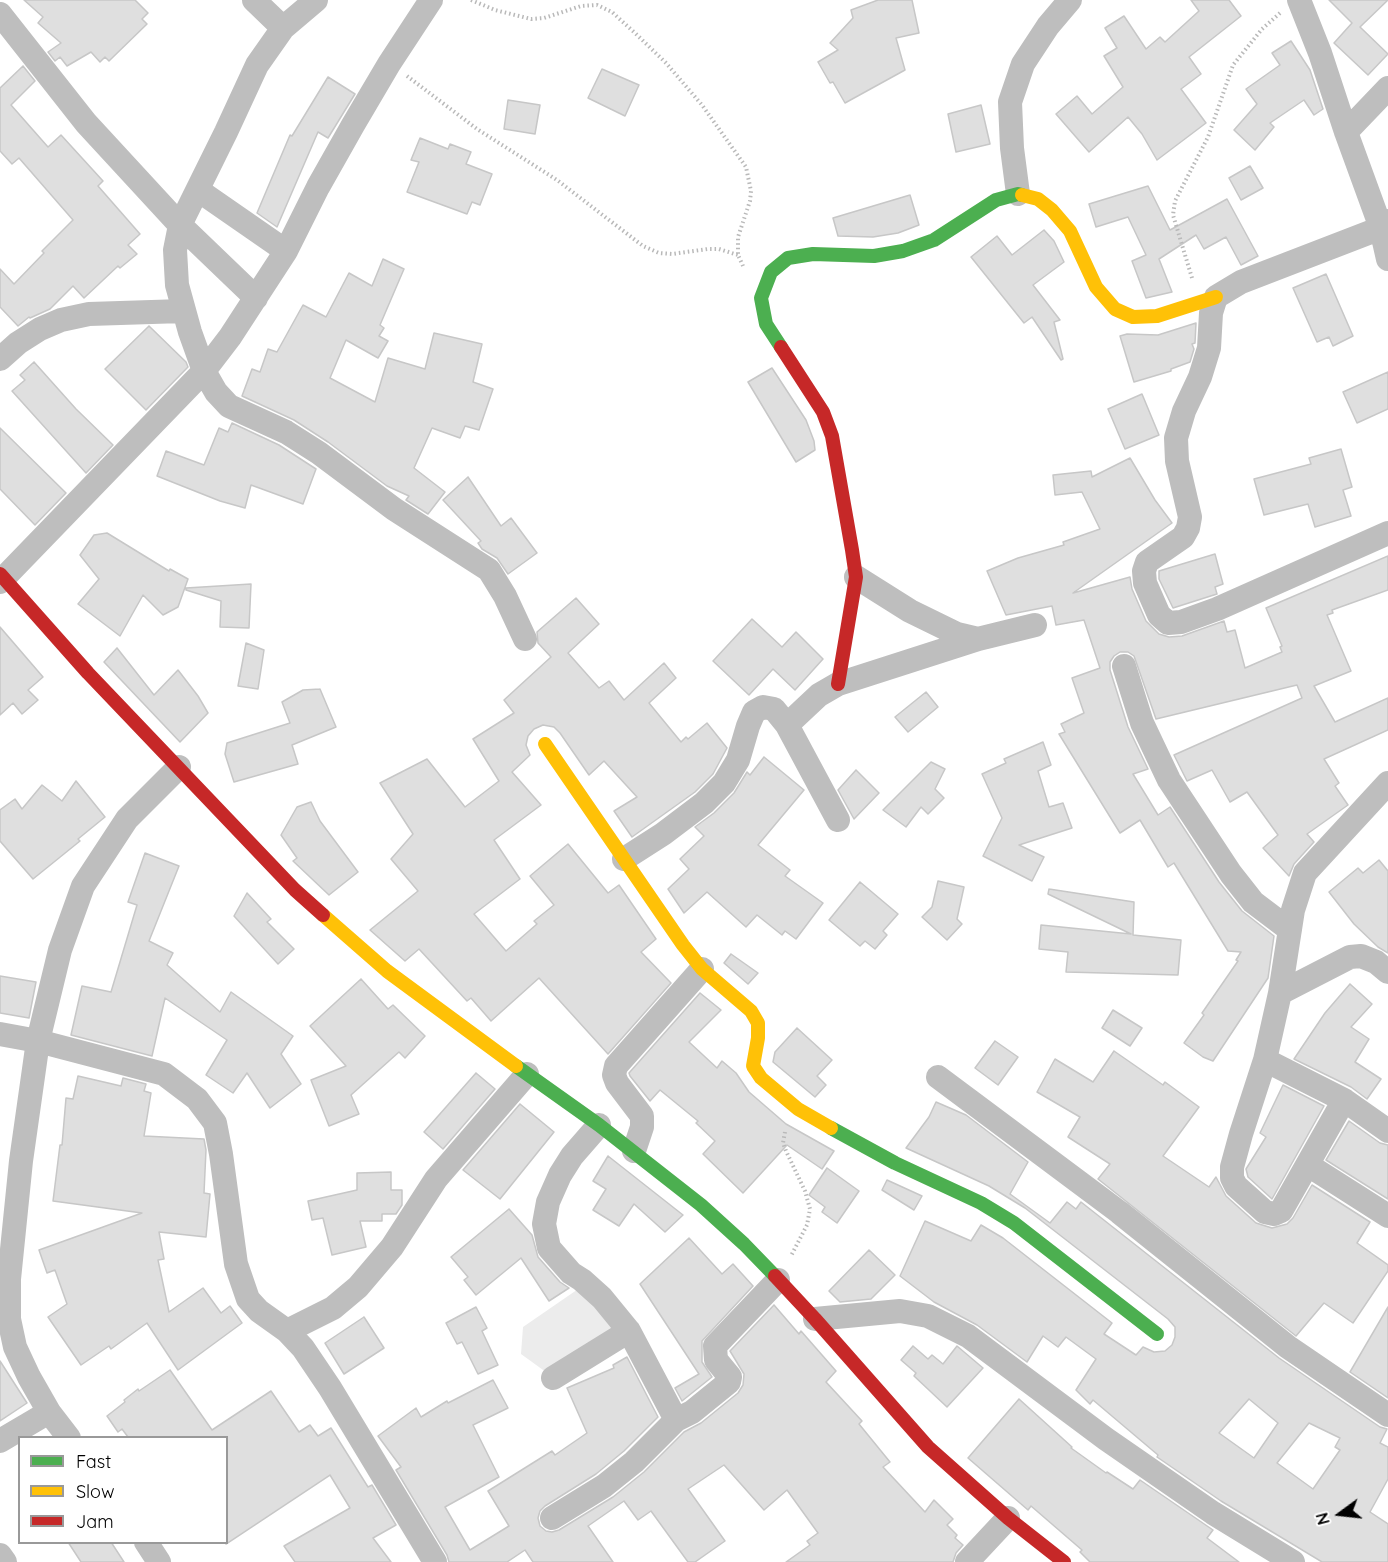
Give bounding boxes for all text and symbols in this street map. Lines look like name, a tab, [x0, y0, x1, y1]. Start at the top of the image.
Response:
legend	[18, 1436, 228, 1544]
text: Fast	[76, 1450, 111, 1473]
text: Slow	[76, 1480, 114, 1503]
north arrow	[1310, 1484, 1370, 1544]
text: Jam	[76, 1510, 114, 1533]
text: N	[1311, 1510, 1334, 1527]

